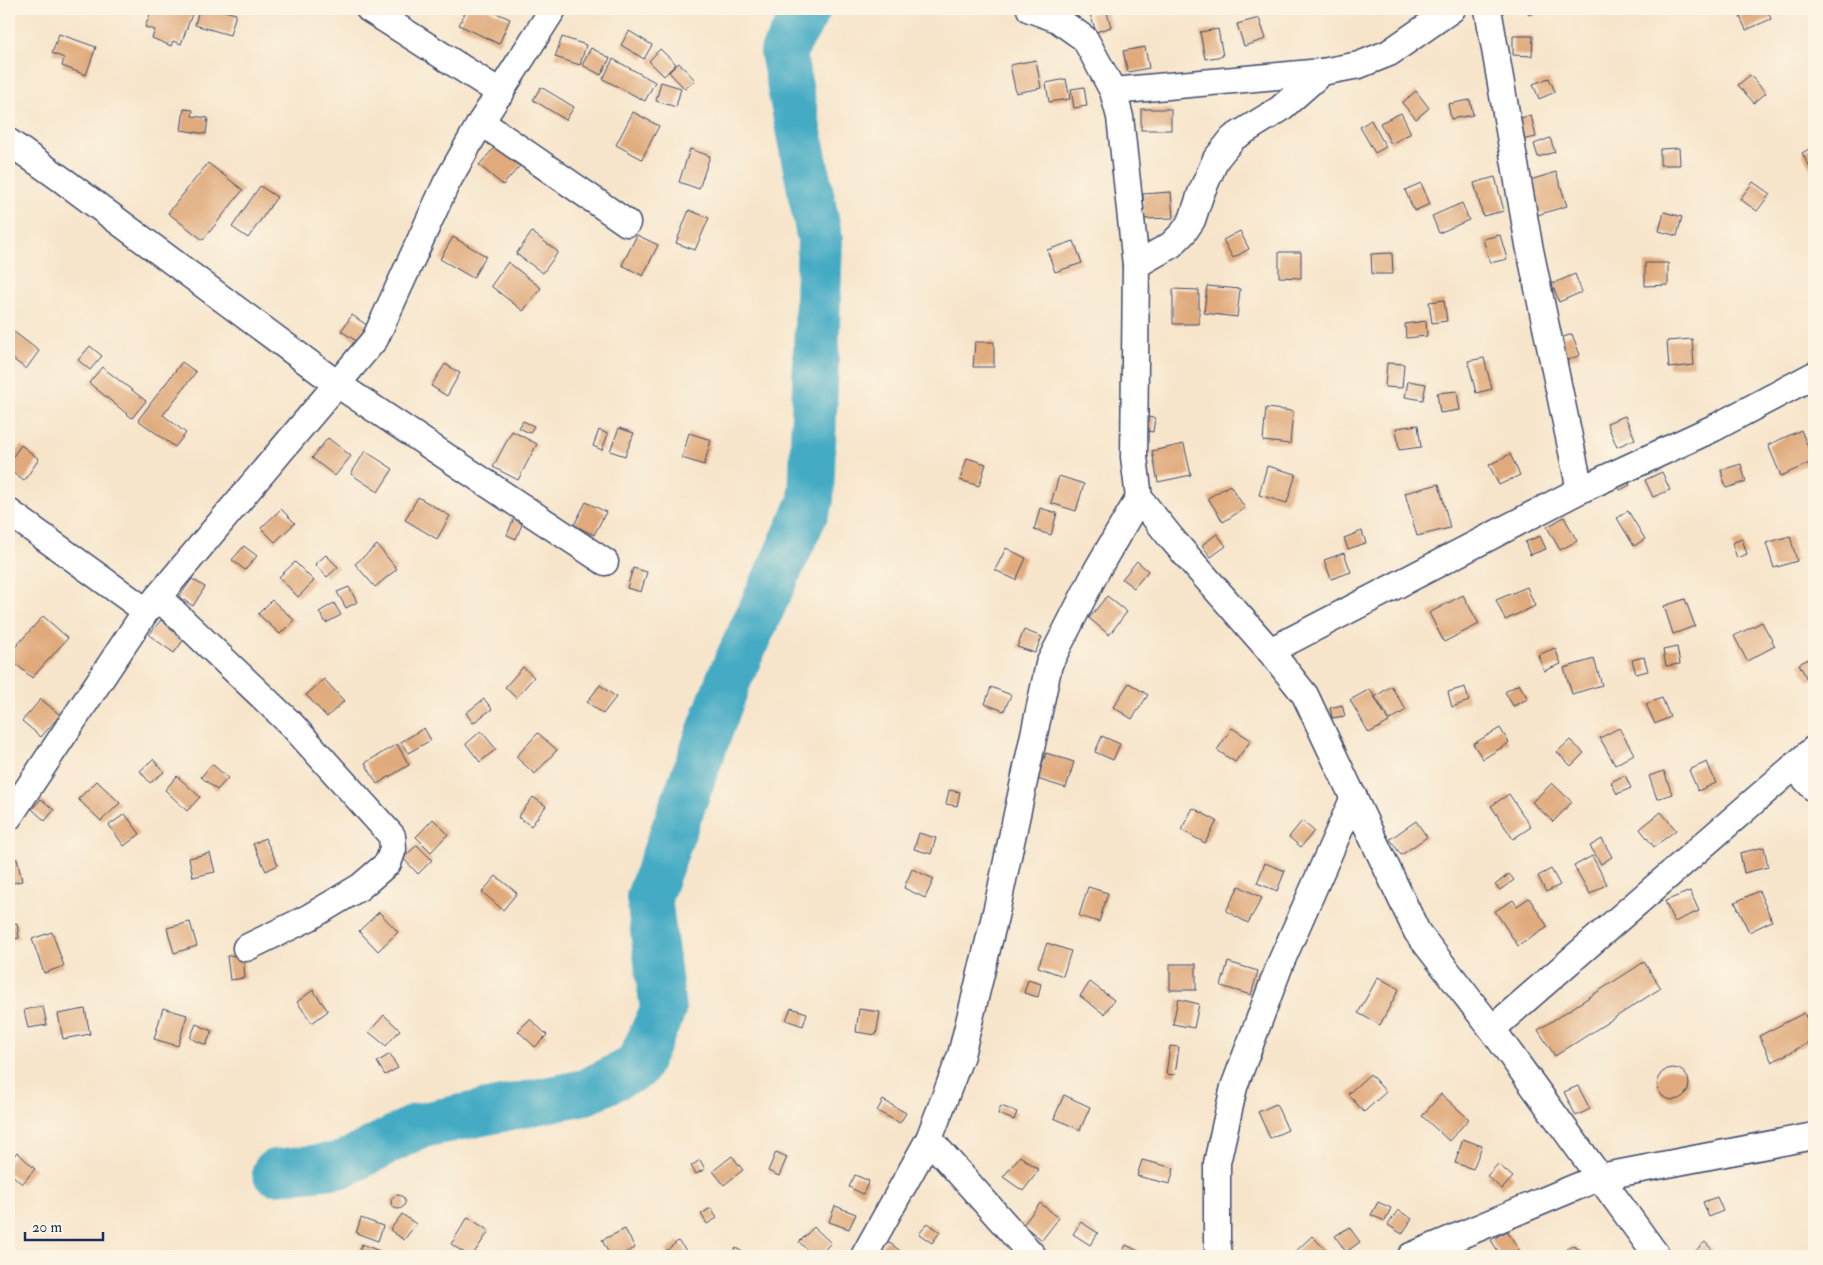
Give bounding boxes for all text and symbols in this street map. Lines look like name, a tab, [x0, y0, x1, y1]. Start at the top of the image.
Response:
scale bar	[25, 1210, 102, 1242]
text: 20 m	[32, 1218, 62, 1237]

